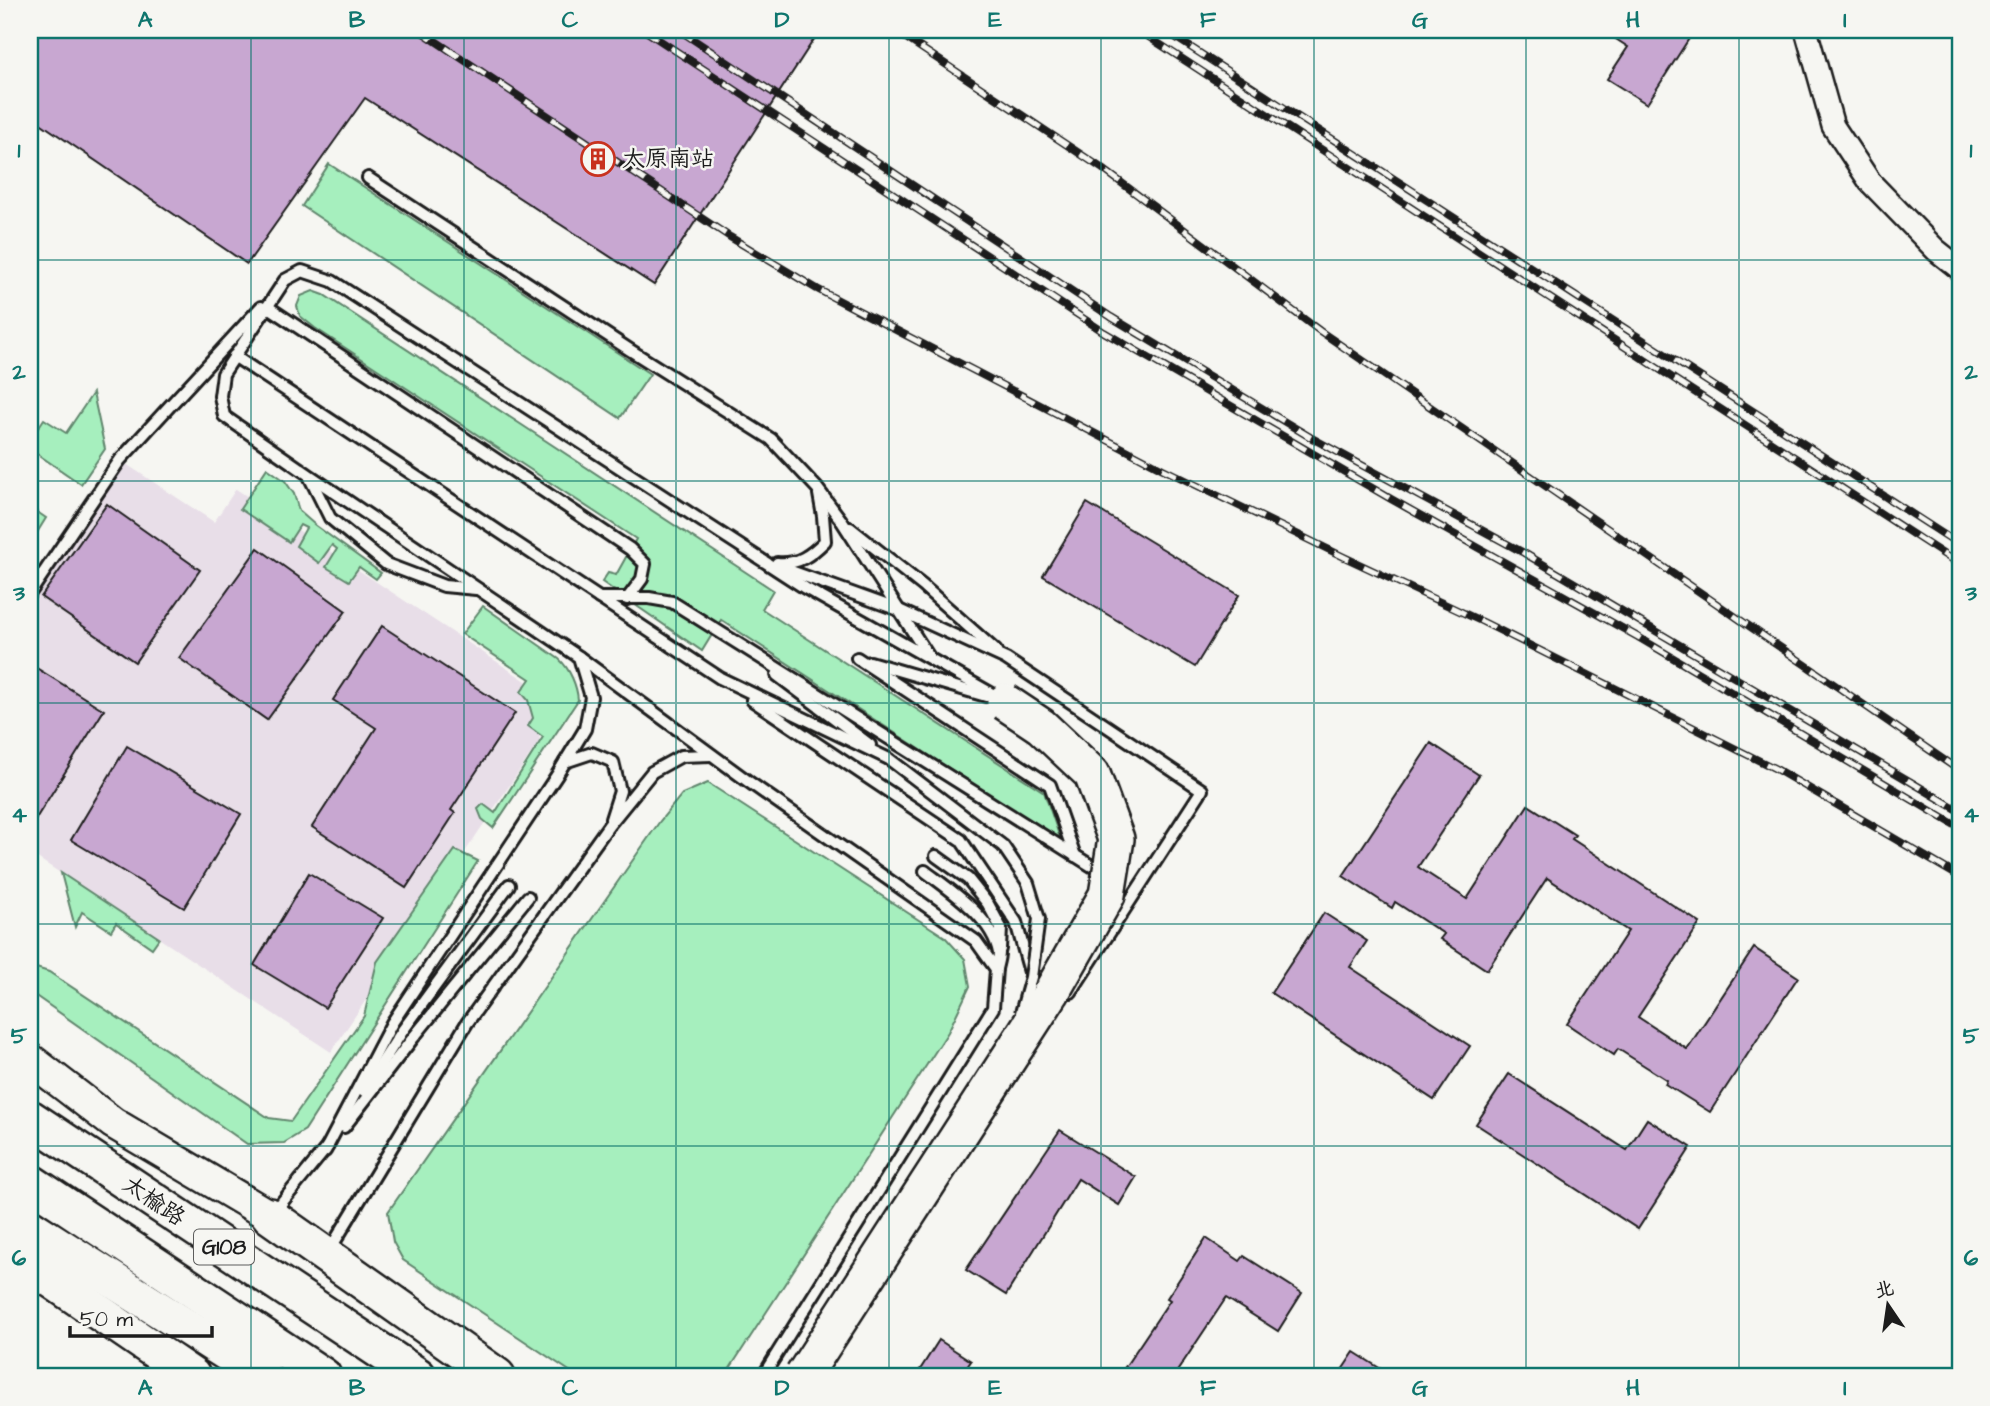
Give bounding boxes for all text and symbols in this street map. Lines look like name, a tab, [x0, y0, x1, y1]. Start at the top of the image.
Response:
text: A	[138, 4, 153, 36]
text: B	[349, 4, 366, 36]
text: C	[562, 4, 579, 36]
text: D	[775, 4, 790, 36]
text: E	[988, 4, 1002, 36]
text: F	[1200, 4, 1217, 36]
text: G	[1412, 4, 1428, 36]
text: H	[1626, 4, 1640, 36]
text: I	[1843, 4, 1847, 36]
text: 1	[18, 134, 21, 166]
text: 1	[1970, 134, 1973, 166]
building icon: 太原南站	[579, 140, 617, 178]
place label: 太原南站	[622, 143, 714, 175]
text: 2	[11, 356, 26, 388]
text: 2	[1963, 356, 1978, 388]
text: 3	[12, 577, 25, 609]
text: 3	[1964, 577, 1977, 609]
text: 4	[11, 799, 27, 831]
text: 4	[1963, 799, 1979, 831]
text: 5	[11, 1020, 28, 1052]
text: 5	[1963, 1020, 1980, 1052]
street label: 太榆路	[116, 1168, 192, 1234]
road number: G108	[194, 1230, 254, 1264]
text: 6	[12, 1242, 27, 1274]
text: 6	[1964, 1242, 1979, 1274]
north arrow	[1854, 1270, 1924, 1340]
text: 北	[1872, 1275, 1897, 1305]
scale bar	[70, 1294, 212, 1338]
text: 50 m	[80, 1305, 134, 1334]
text: A	[138, 1372, 153, 1404]
text: B	[349, 1372, 366, 1404]
text: C	[562, 1372, 579, 1404]
text: D	[775, 1372, 790, 1404]
text: E	[988, 1372, 1002, 1404]
text: F	[1200, 1372, 1217, 1404]
text: G	[1412, 1372, 1428, 1404]
text: H	[1626, 1372, 1640, 1404]
text: I	[1843, 1372, 1847, 1404]

